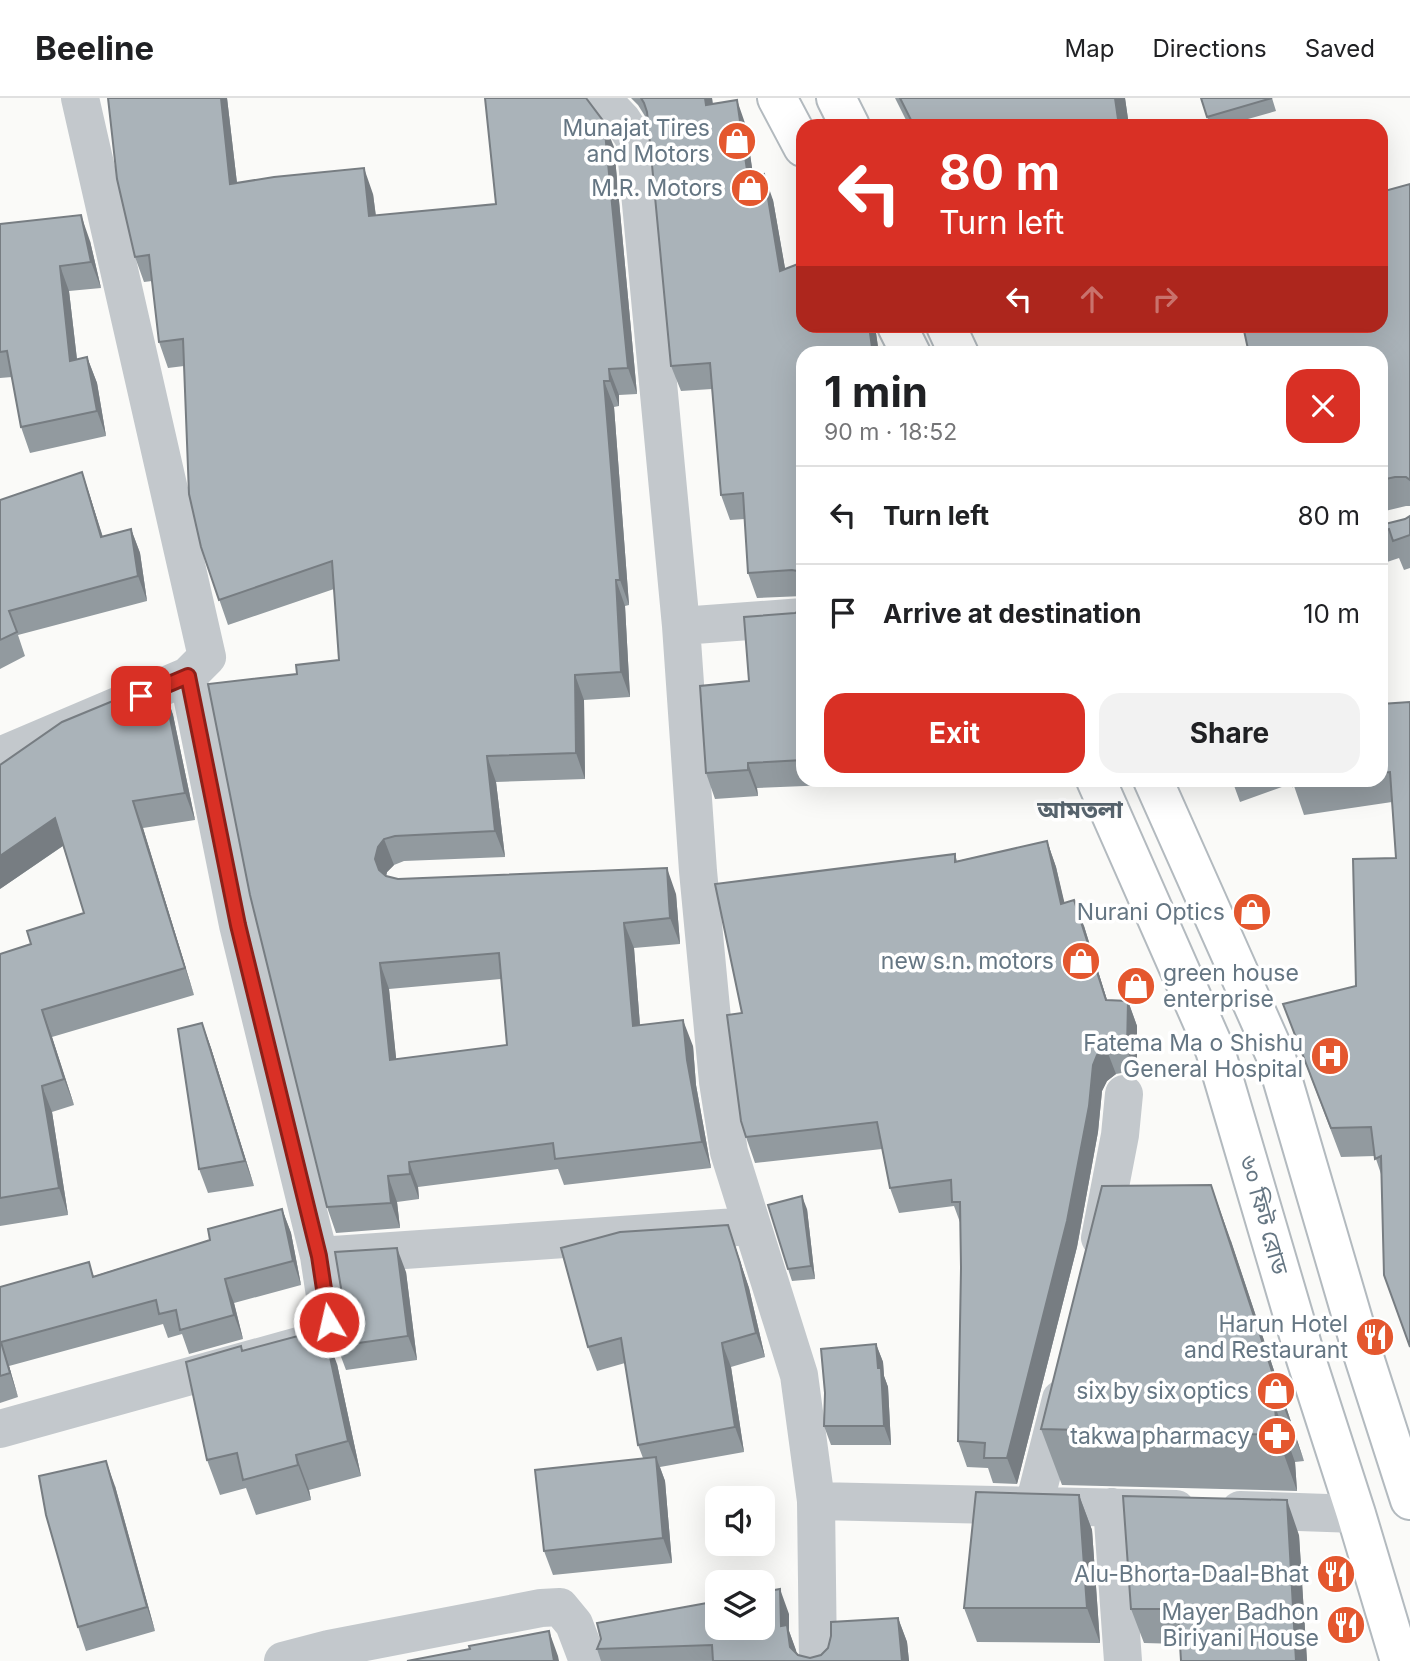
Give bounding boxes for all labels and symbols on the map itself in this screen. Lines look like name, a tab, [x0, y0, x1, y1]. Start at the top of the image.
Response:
place label: Munajat Tires and Motors	[562, 114, 710, 168]
shop icon: Munajat Tires and Motors	[716, 120, 758, 162]
shop icon: M.R. Motors	[729, 167, 771, 209]
place label: M.R. Motors	[591, 174, 723, 202]
pin	[111, 666, 171, 726]
district label: আমতলা	[1036, 795, 1124, 824]
shop icon: Nurani Optics	[1231, 891, 1273, 933]
place label: Nurani Optics	[1077, 898, 1225, 926]
shop icon: new s.n. motors	[1060, 940, 1102, 982]
place label: new s.n. motors	[881, 947, 1054, 975]
place label: green house enterprise	[1163, 959, 1299, 1013]
shop icon: green house enterprise	[1115, 965, 1157, 1007]
place label: Fatema Ma o Shishu General Hospital	[1083, 1029, 1303, 1083]
hospital icon: Fatema Ma o Shishu General Hospital	[1309, 1035, 1351, 1077]
street label: ৬০ ফিট রোড	[1234, 1152, 1295, 1278]
position arrow	[292, 1285, 366, 1359]
place label: Harun Hotel and Restaurant	[1184, 1310, 1348, 1364]
restaurant icon: Harun Hotel and Restaurant	[1354, 1316, 1396, 1358]
shop icon: six by six optics	[1255, 1370, 1297, 1412]
place label: six by six optics	[1076, 1377, 1249, 1405]
pharmacy icon: takwa pharmacy	[1256, 1415, 1298, 1457]
place label: takwa pharmacy	[1070, 1422, 1250, 1450]
restaurant icon: Alu-Bhorta-Daal-Bhat	[1315, 1553, 1357, 1595]
place label: Alu-Bhorta-Daal-Bhat	[1074, 1560, 1309, 1588]
place label: Mayer Badhon Biriyani House	[1162, 1598, 1319, 1652]
restaurant icon: Mayer Badhon Biriyani House	[1325, 1604, 1367, 1646]

